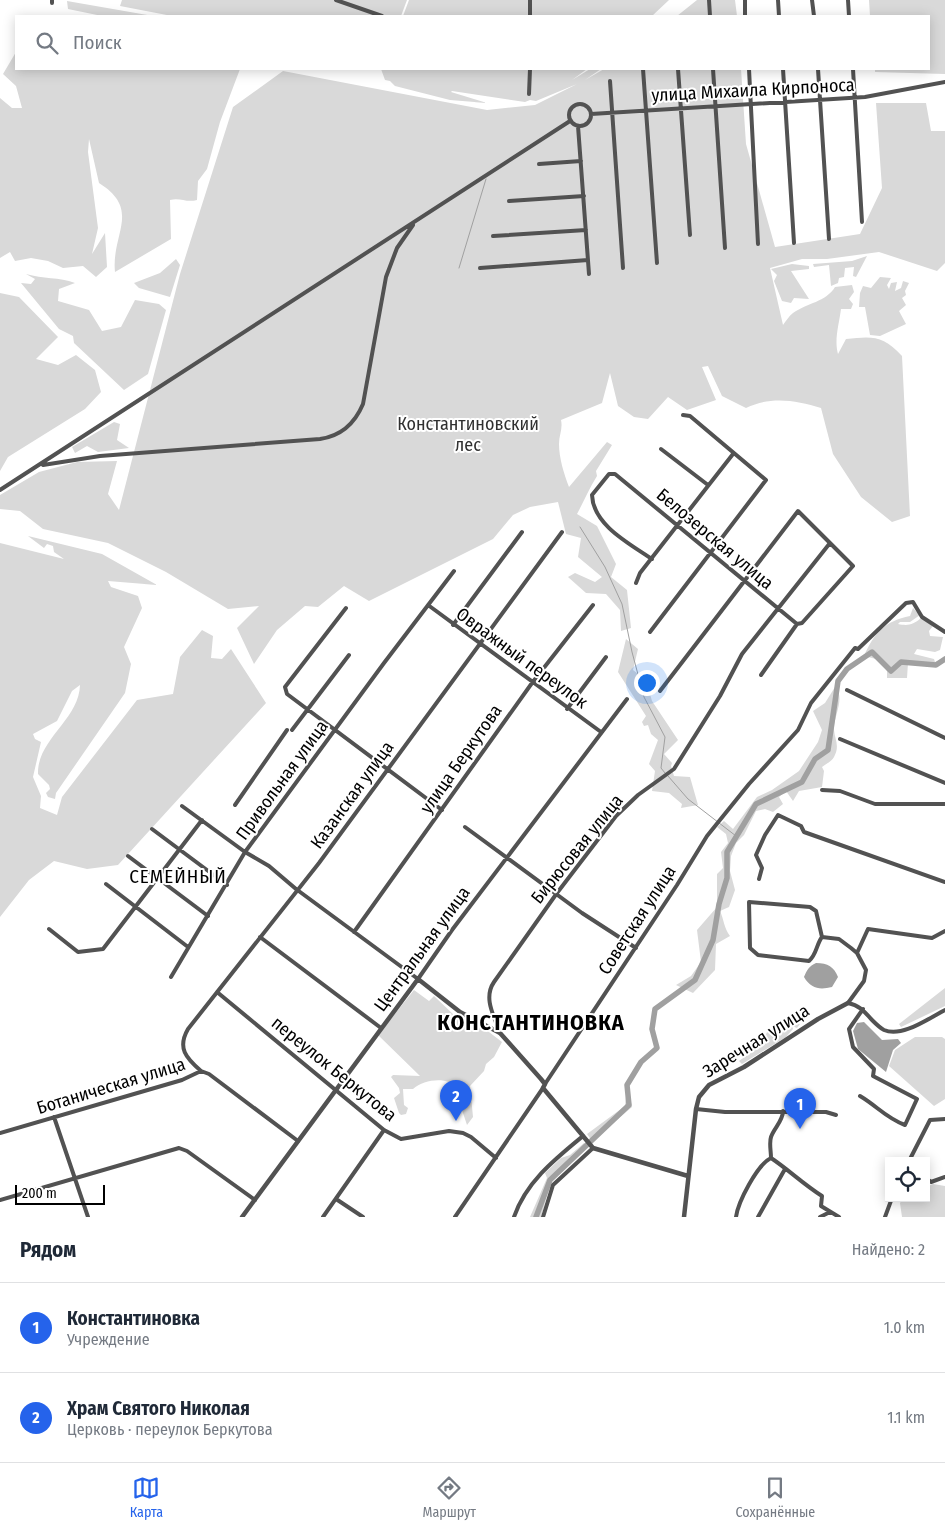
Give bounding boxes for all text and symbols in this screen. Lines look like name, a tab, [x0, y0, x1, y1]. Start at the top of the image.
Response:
search box	[15, 15, 930, 70]
icon: search	[33, 29, 61, 57]
text: Поиск	[73, 31, 122, 54]
street label: улица Михаила Кирпоноса	[651, 74, 855, 106]
park label: Константиновский лес	[397, 413, 539, 456]
street label: Белозерская улица	[652, 484, 778, 594]
street label: Овражный переулок	[452, 603, 593, 713]
your location	[634, 670, 660, 696]
street label: улица Беркутова	[415, 700, 507, 818]
street label: Привольная улица	[231, 716, 333, 844]
street label: Казанская улица	[306, 737, 398, 853]
street label: Бирюсовая улица	[526, 790, 628, 908]
street label: Советская улица	[594, 861, 681, 979]
district label: СЕМЕЙНЫЙ	[129, 865, 227, 888]
street label: Центральная улица	[369, 882, 475, 1016]
street label: Заречная улица	[699, 999, 813, 1082]
district label: КОНСТАНТИНОВКА	[437, 1009, 625, 1036]
street label: переулок Беркутова	[267, 1012, 401, 1126]
street label: Ботаническая улица	[34, 1053, 188, 1119]
pin: 2	[440, 1080, 472, 1121]
pin: 1	[784, 1088, 816, 1129]
map controls	[885, 1157, 930, 1202]
button: locate	[885, 1157, 930, 1202]
scale bar	[15, 1182, 105, 1205]
text: 200 m	[22, 1185, 57, 1202]
text: Рядом	[20, 1237, 76, 1263]
text: Найдено: 2	[852, 1240, 925, 1259]
text: Константиновка	[67, 1307, 200, 1330]
text: 1	[33, 1318, 39, 1337]
text: 1.0 km	[884, 1318, 925, 1337]
text: Учреждение	[67, 1330, 150, 1349]
text: Храм Святого Николая	[67, 1397, 250, 1420]
text: 2	[32, 1408, 40, 1427]
text: 1.1 km	[887, 1408, 925, 1427]
text: Церковь · переулок Беркутова	[67, 1420, 273, 1439]
tab: Карта	[130, 1474, 163, 1521]
tab: Маршрут	[422, 1474, 476, 1521]
tab: Сохранённые	[735, 1474, 815, 1521]

